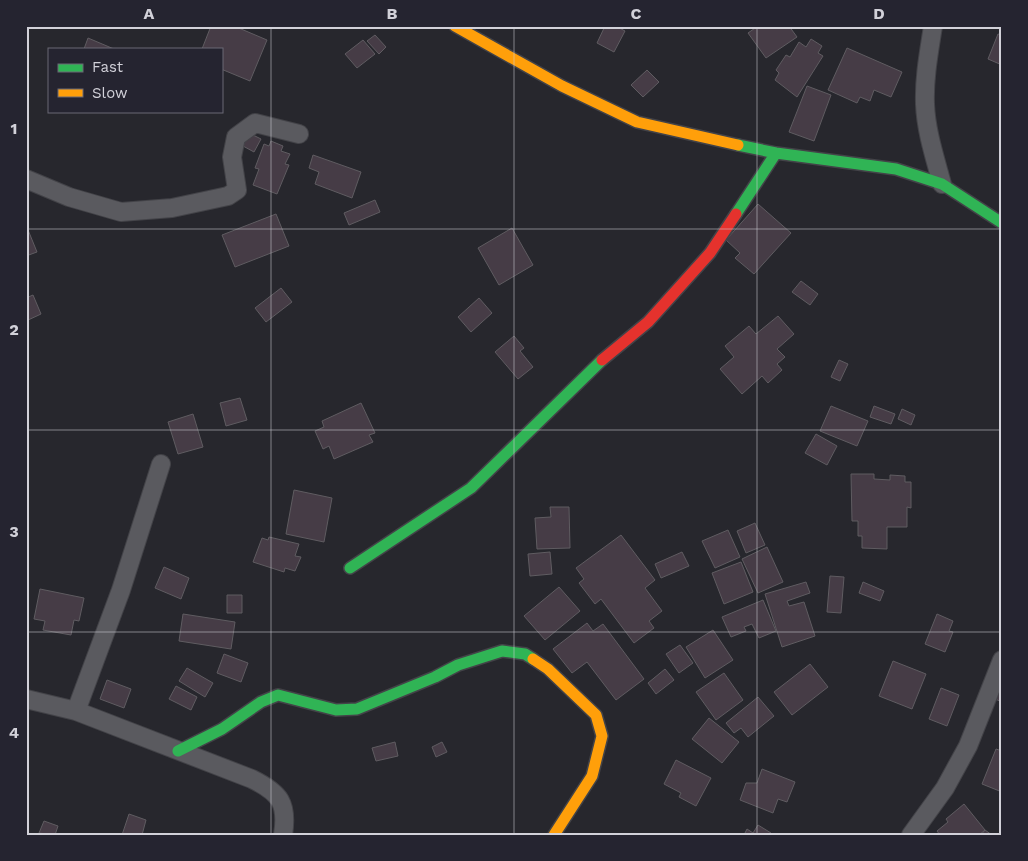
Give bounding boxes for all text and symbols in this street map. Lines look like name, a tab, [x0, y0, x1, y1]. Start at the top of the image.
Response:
text: A	[144, 4, 155, 23]
text: B	[387, 4, 398, 23]
text: C	[631, 4, 642, 23]
text: D	[873, 4, 885, 23]
legend	[48, 48, 222, 112]
text: Fast	[92, 58, 124, 76]
text: Slow	[92, 84, 128, 102]
text: 1	[11, 119, 17, 138]
text: 2	[9, 320, 19, 339]
text: 3	[9, 522, 19, 541]
text: 4	[9, 723, 19, 742]

